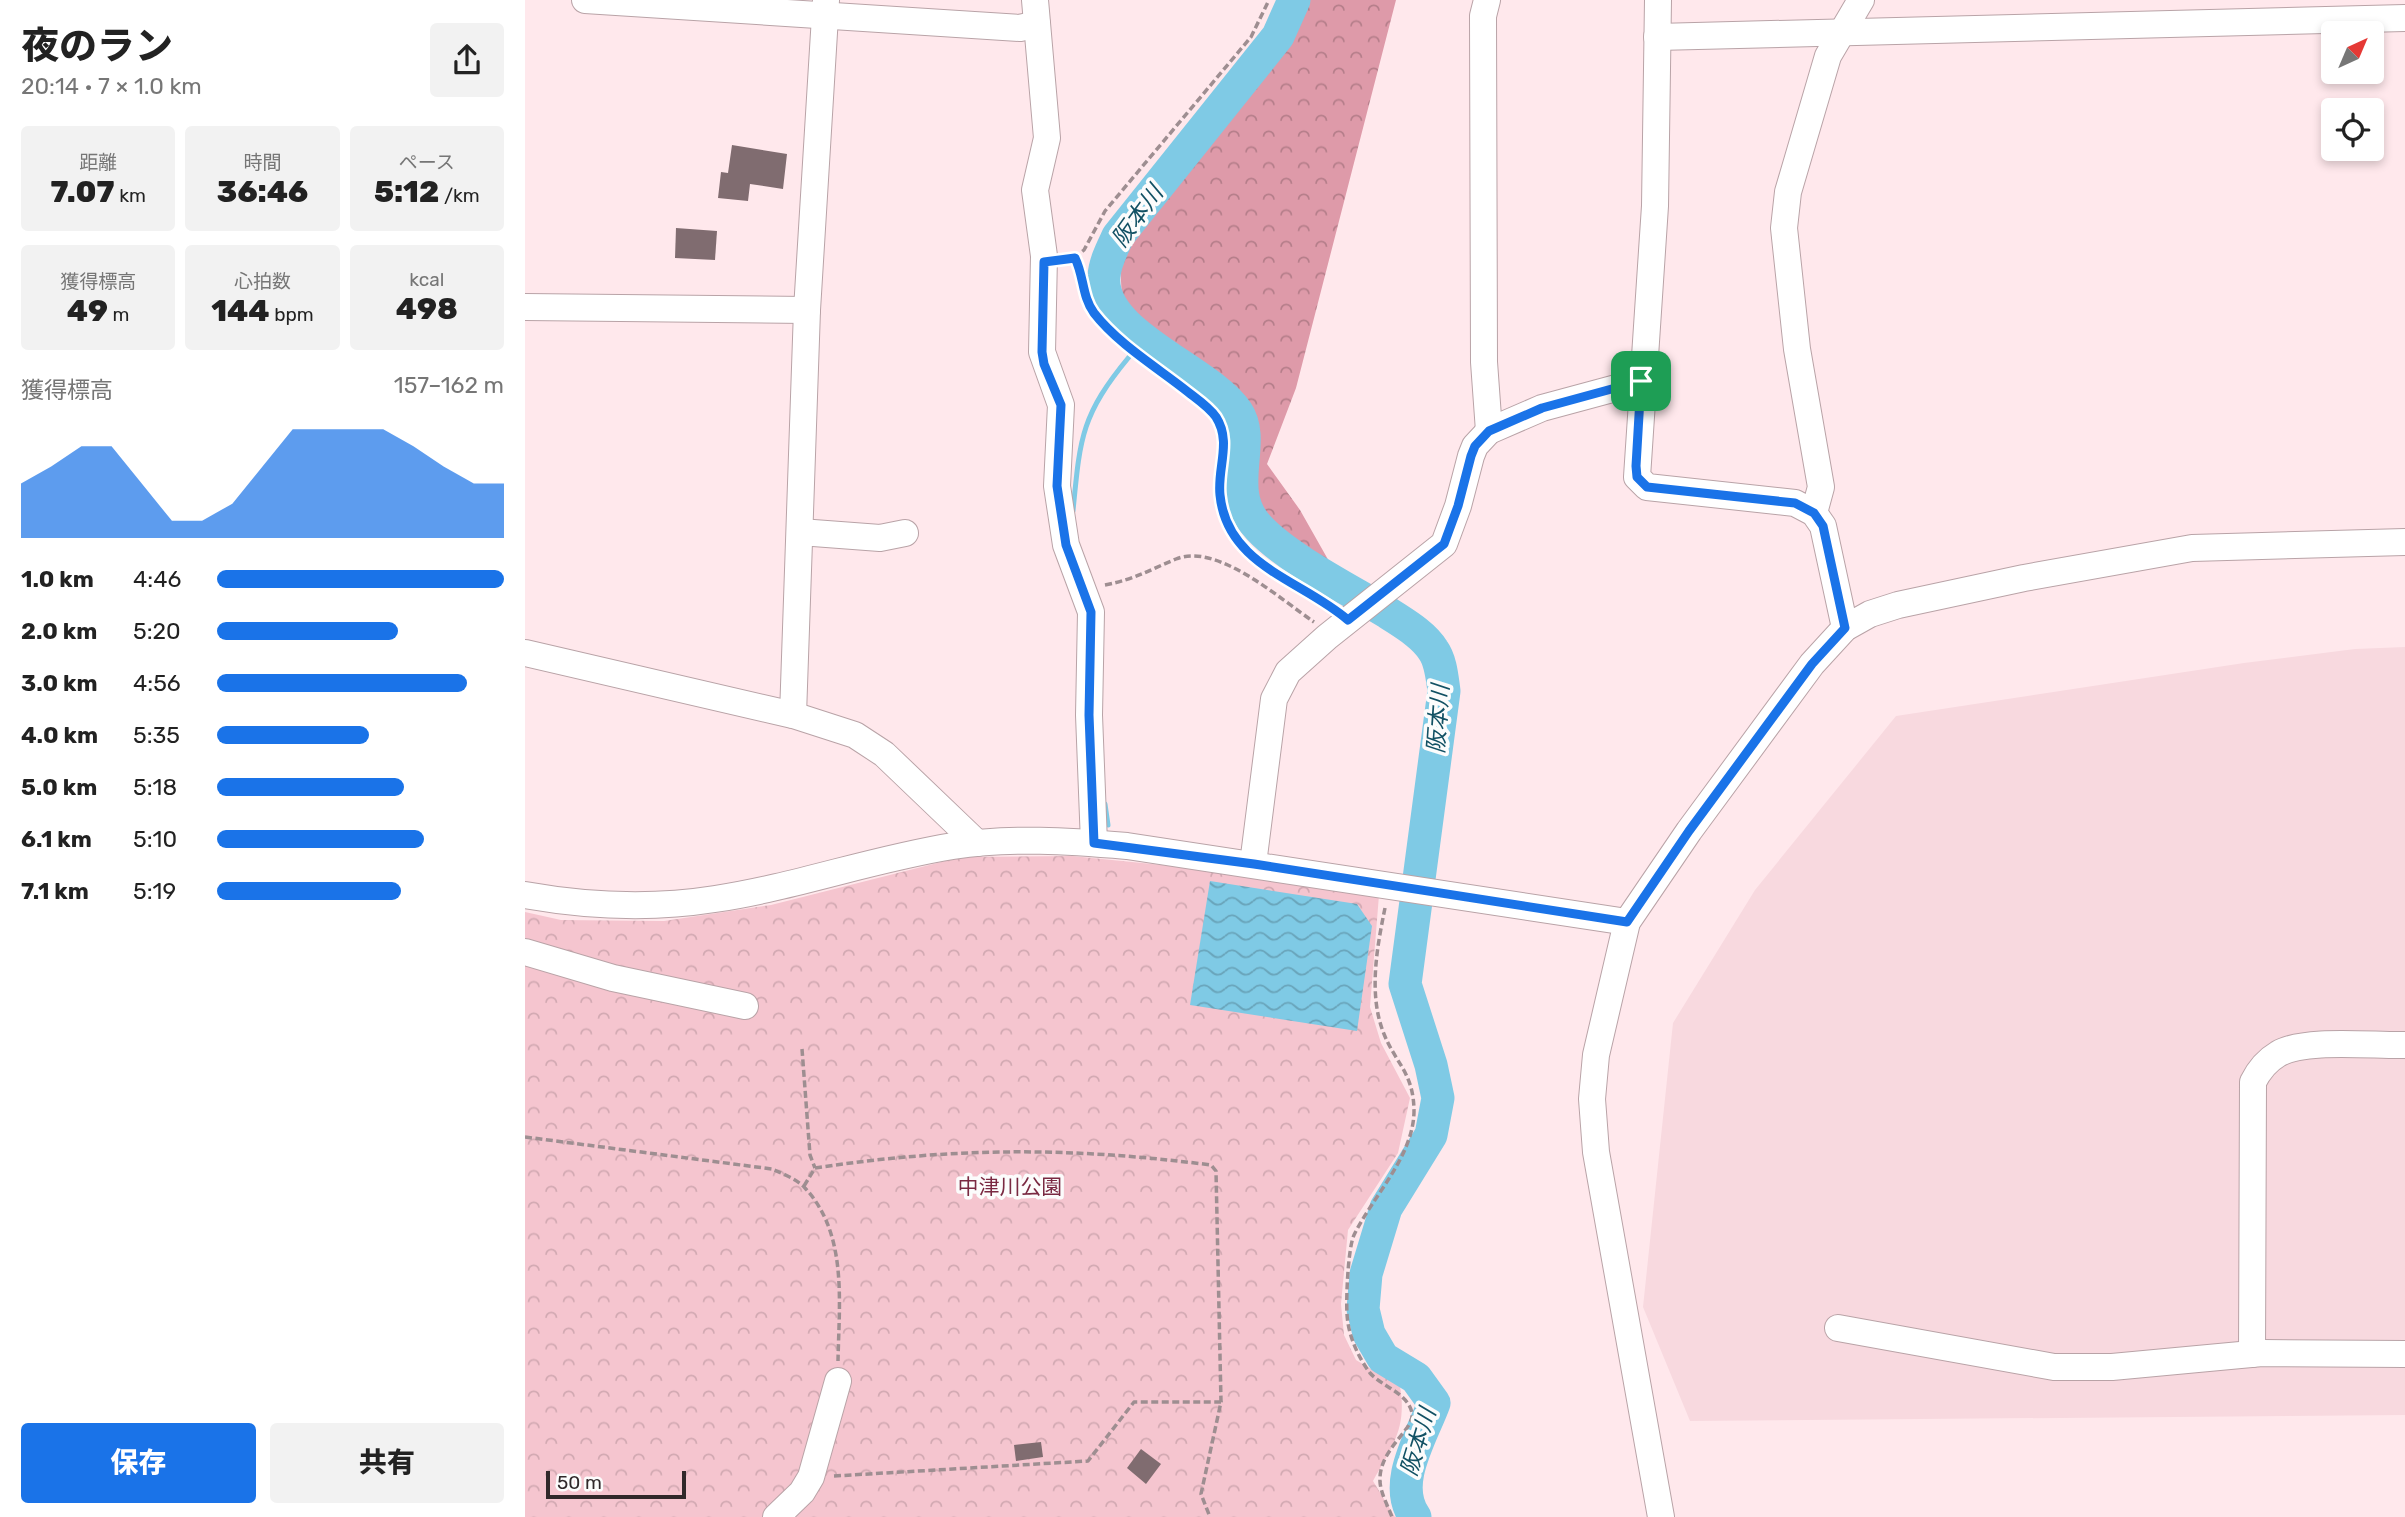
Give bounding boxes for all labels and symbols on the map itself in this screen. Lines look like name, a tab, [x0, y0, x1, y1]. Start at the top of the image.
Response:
north arrow	[2321, 21, 2383, 84]
water label: 阪本川	[1105, 177, 1170, 252]
pin	[1611, 351, 1671, 411]
water label: 阪本川	[1422, 681, 1455, 754]
park label: 中津川公園	[958, 1174, 1063, 1199]
water label: 阪本川	[1395, 1402, 1442, 1479]
scale bar	[546, 1468, 686, 1500]

